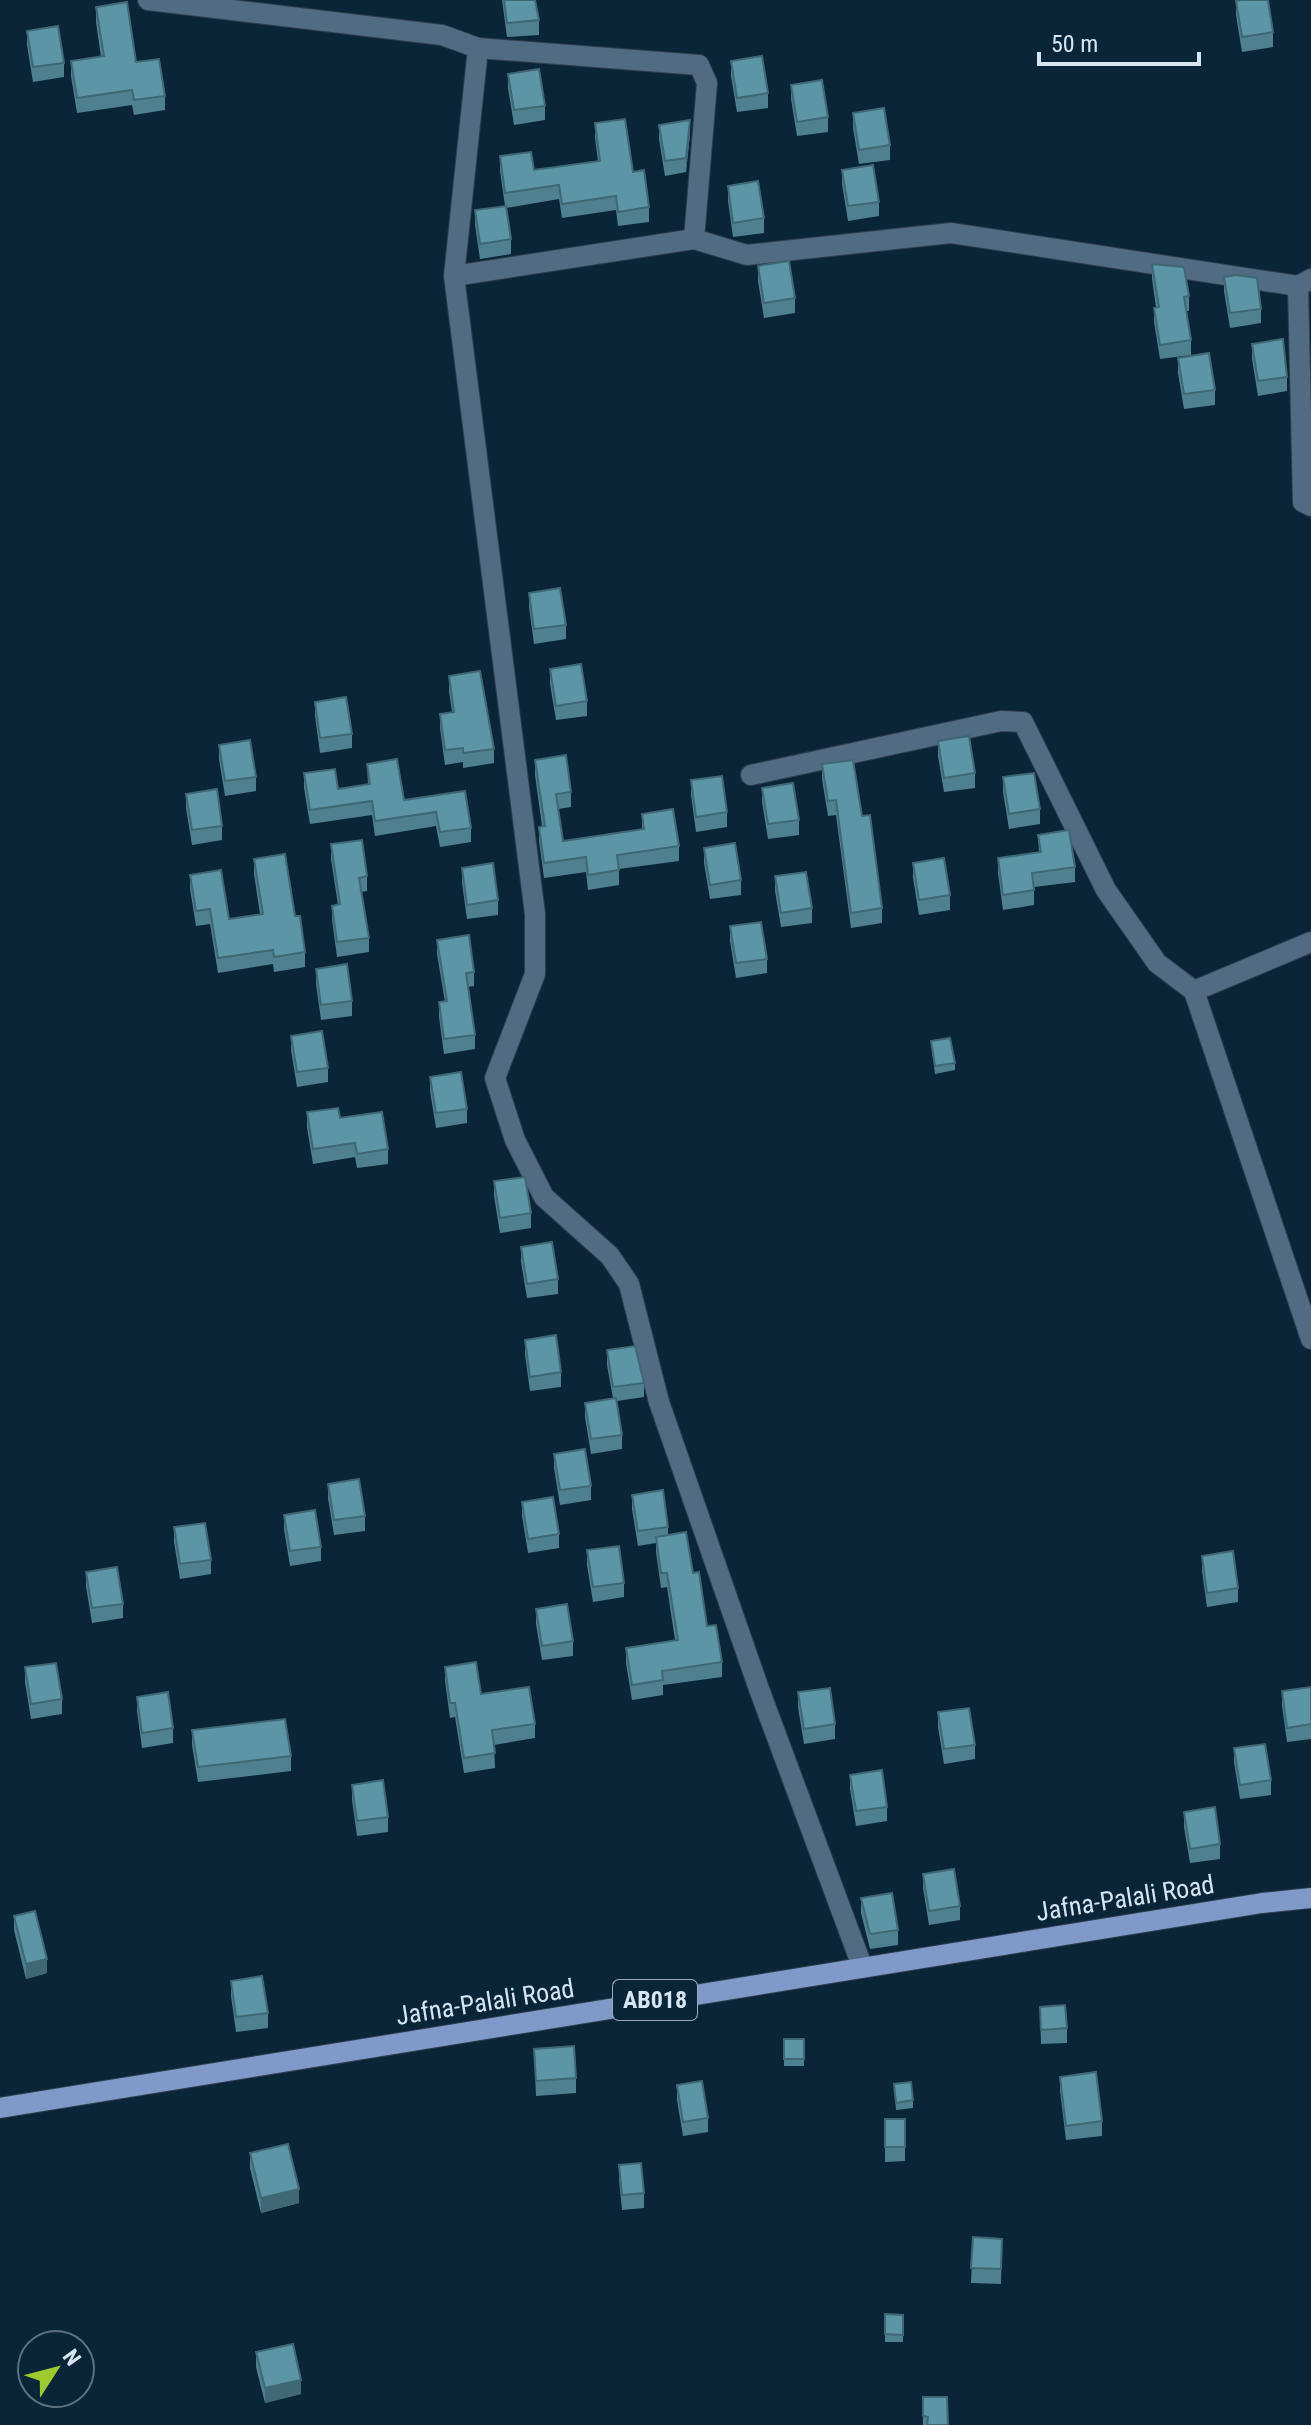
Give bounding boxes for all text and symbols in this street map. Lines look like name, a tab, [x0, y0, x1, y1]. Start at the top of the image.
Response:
scale bar	[1039, 16, 1199, 66]
text: 50 m	[1051, 30, 1098, 58]
street label: Jafna-Palali Road	[1034, 1869, 1216, 1927]
street label: Jafna-Palali Road	[394, 1973, 576, 2031]
road number: AB018	[613, 1980, 697, 2020]
north arrow	[16, 2329, 96, 2409]
text: N	[58, 2345, 86, 2370]

